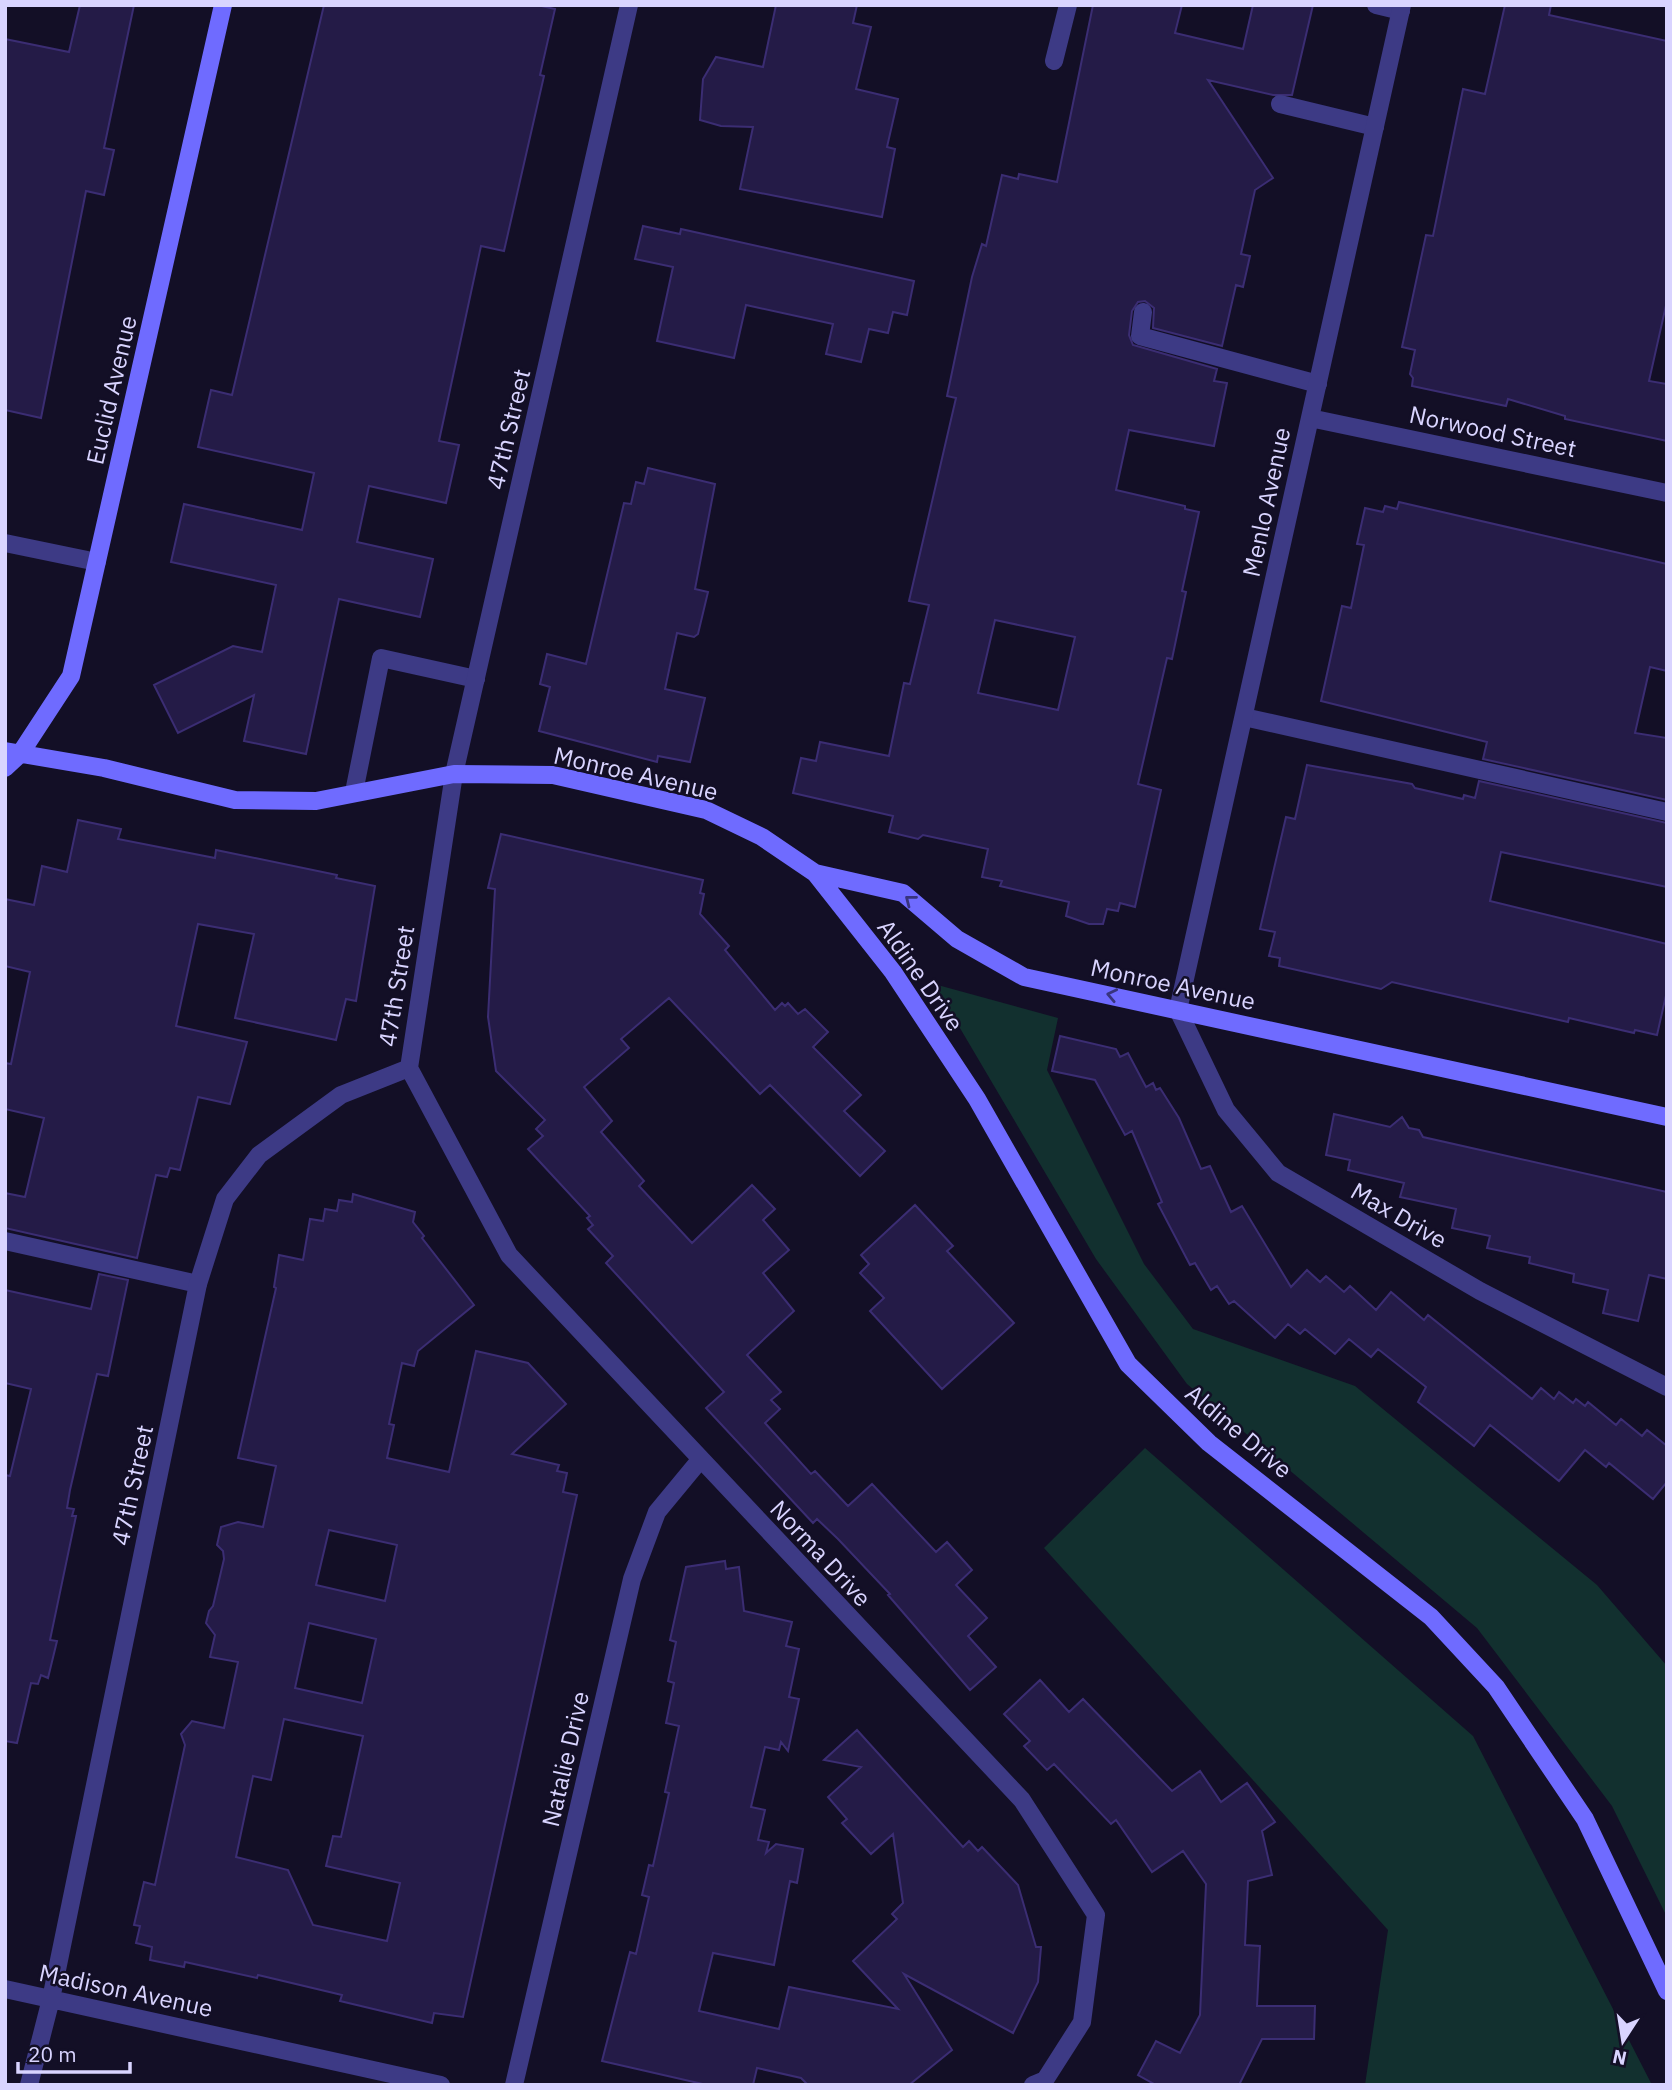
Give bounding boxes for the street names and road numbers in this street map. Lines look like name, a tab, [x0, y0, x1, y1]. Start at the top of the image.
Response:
street label: Euclid Avenue	[78, 312, 144, 468]
street label: 47th Street	[479, 366, 537, 492]
street label: Norwood Street	[1407, 398, 1579, 464]
street label: Menlo Avenue	[1235, 424, 1297, 580]
street label: Monroe Avenue	[551, 739, 721, 807]
street label: Aldine Drive	[871, 913, 971, 1037]
street label: 47th Street	[371, 923, 421, 1049]
street label: Monroe Avenue	[1088, 951, 1258, 1017]
street label: Max Drive	[1345, 1175, 1453, 1255]
street label: Aldine Drive	[1179, 1377, 1299, 1485]
street label: 47th Street	[104, 1422, 160, 1548]
street label: Norma Drive	[763, 1493, 879, 1613]
street label: Natalie Drive	[534, 1688, 596, 1830]
street label: Madison Avenue	[36, 1956, 216, 2024]

